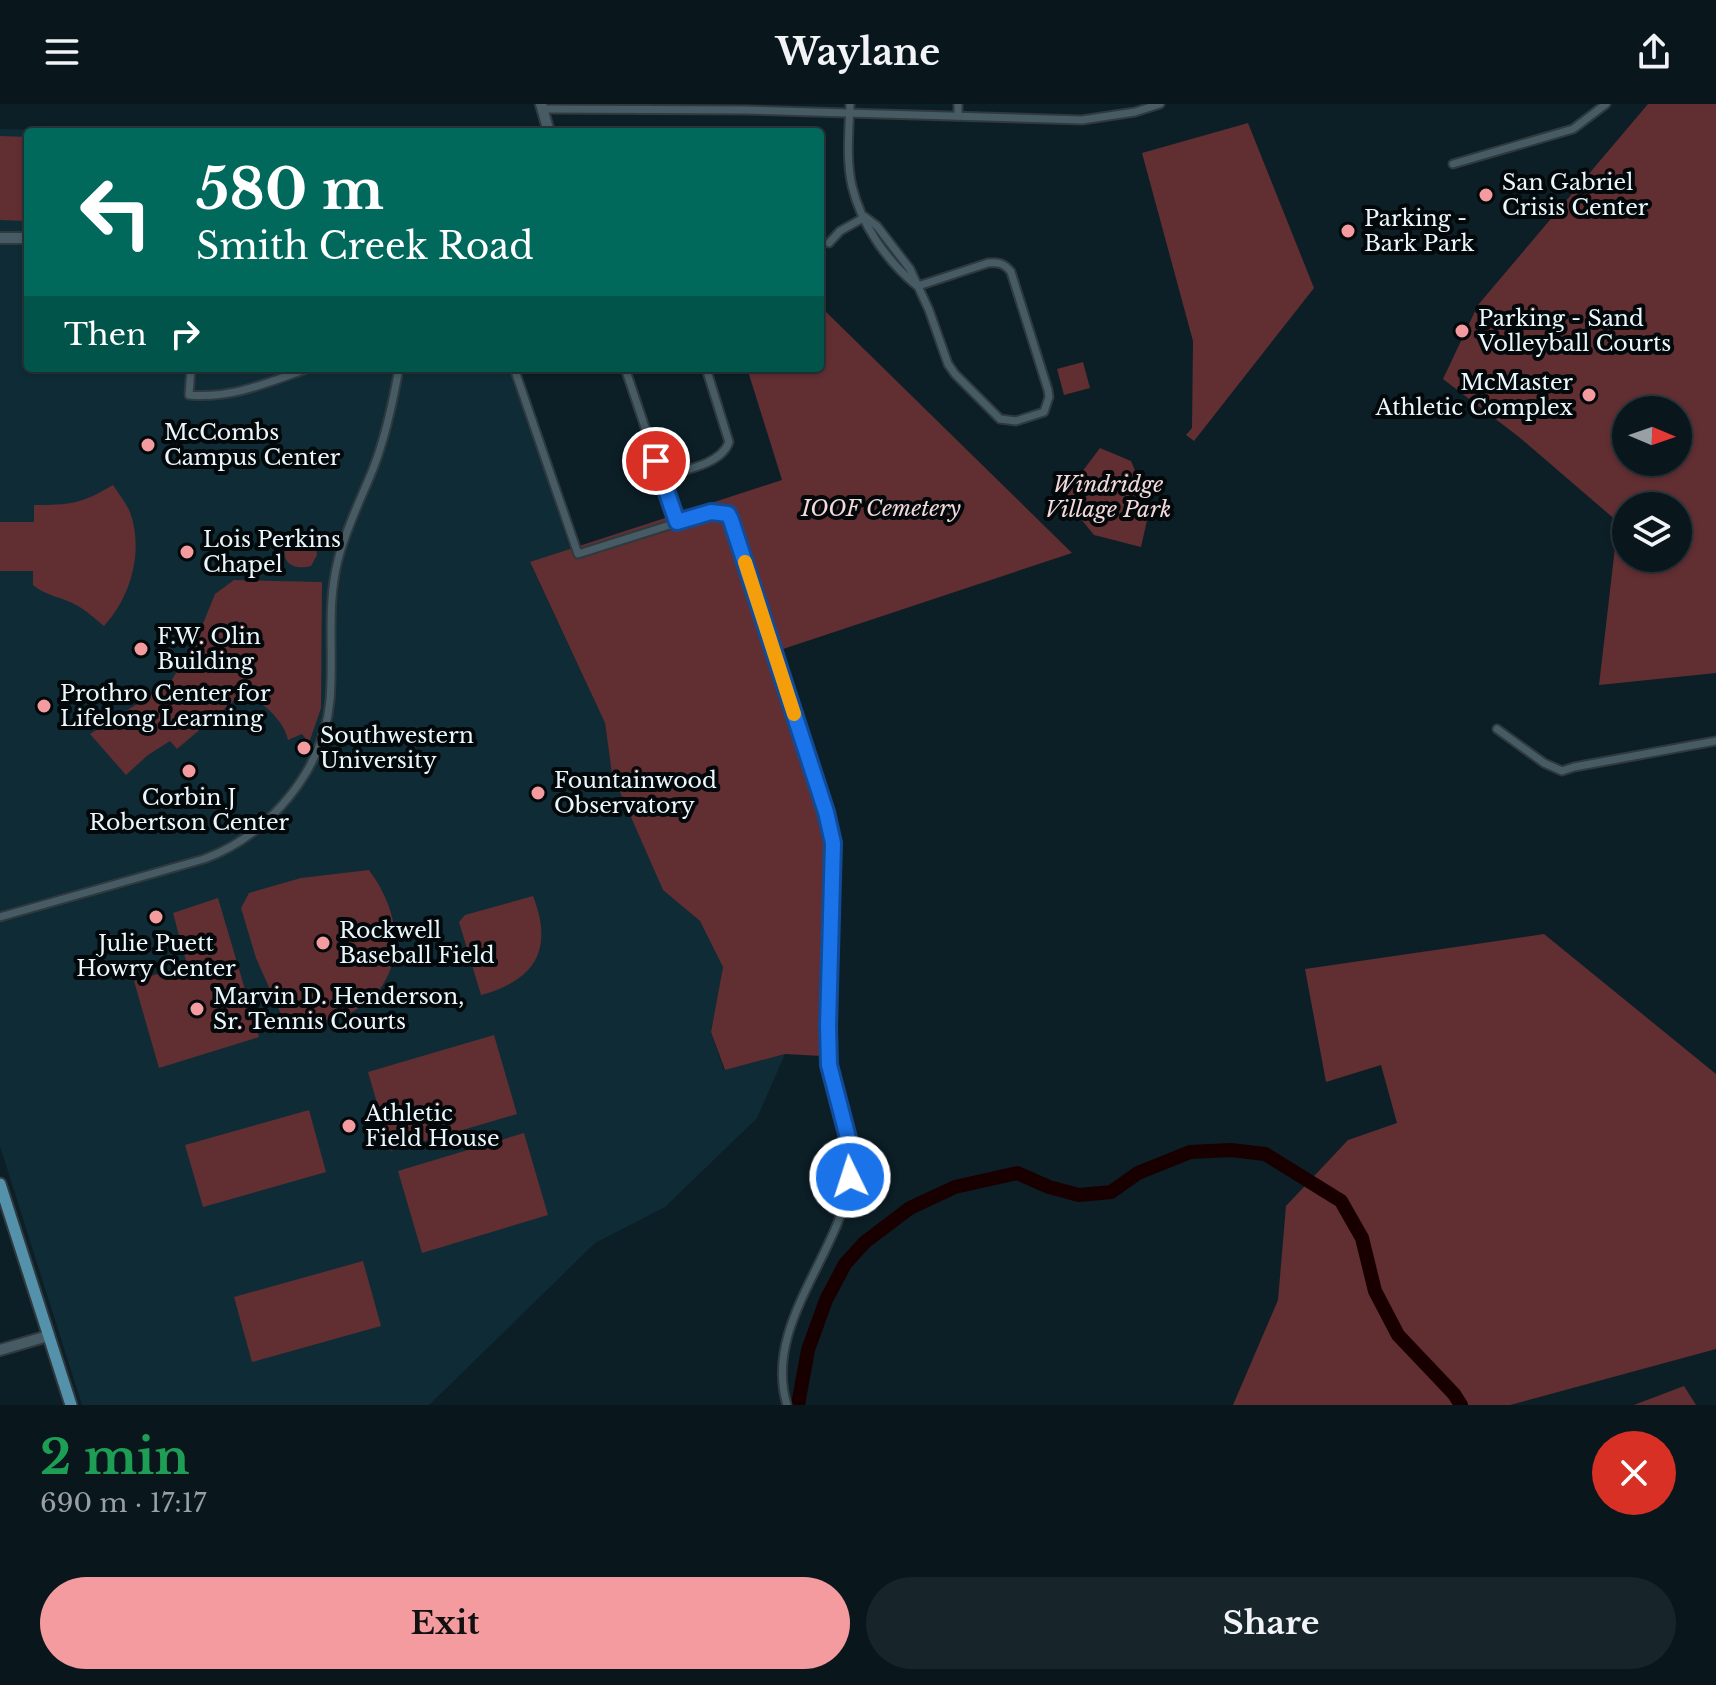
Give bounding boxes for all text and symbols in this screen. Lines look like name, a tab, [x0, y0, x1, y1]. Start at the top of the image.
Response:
icon: menu	[40, 30, 84, 74]
text: Waylane	[776, 30, 940, 75]
icon: share	[1632, 30, 1676, 74]
text: 580 m	[196, 155, 384, 224]
icon: left	[64, 160, 168, 264]
place label: San Gabriel Crisis Center	[1502, 169, 1649, 221]
marker: San Gabriel Crisis Center	[1477, 186, 1495, 204]
place label: Parking - Bark Park	[1364, 205, 1475, 257]
marker: Parking - Bark Park	[1339, 222, 1357, 240]
text: Smith Creek Road	[196, 224, 534, 269]
place label: Parking - Sand Volleyball Courts	[1477, 305, 1671, 357]
icon: right	[163, 312, 207, 356]
text: Then	[64, 316, 147, 353]
marker: Parking - Sand Volleyball Courts	[1453, 322, 1471, 340]
place label: McMaster Athletic Complex	[1374, 369, 1574, 421]
marker: McMaster Athletic Complex	[1580, 386, 1598, 404]
north arrow	[1612, 396, 1692, 476]
map controls	[1612, 396, 1692, 572]
place label: McCombs Campus Center	[164, 419, 341, 471]
pin	[622, 427, 690, 495]
marker: McCombs Campus Center	[139, 436, 157, 454]
icon: arrive	[634, 439, 678, 483]
park label: Windridge Village Park	[1045, 471, 1171, 523]
button: layers	[1612, 492, 1692, 572]
park label: IOOF Cemetery	[800, 495, 961, 522]
place label: Lois Perkins Chapel	[203, 526, 341, 578]
marker: Lois Perkins Chapel	[178, 543, 196, 561]
place label: F.W. Olin Building	[157, 623, 261, 675]
marker: F.W. Olin Building	[132, 640, 150, 658]
place label: Prothro Center for Lifelong Learning	[60, 680, 271, 732]
marker: Prothro Center for Lifelong Learning	[35, 697, 53, 715]
place label: Southwestern University	[320, 722, 474, 774]
marker: Southwestern University	[295, 739, 313, 757]
marker: Corbin J Robertson Center	[180, 762, 198, 780]
place label: Fountainwood Observatory	[554, 767, 717, 819]
place label: Corbin J Robertson Center	[89, 784, 289, 836]
marker: Fountainwood Observatory	[529, 784, 547, 802]
marker: Julie Puett Howry Center	[147, 908, 165, 926]
place label: Rockwell Baseball Field	[339, 917, 495, 969]
place label: Julie Puett Howry Center	[76, 930, 236, 982]
marker: Rockwell Baseball Field	[314, 934, 332, 952]
place label: Marvin D. Henderson, Sr. Tennis Courts	[213, 983, 464, 1035]
marker: Marvin D. Henderson, Sr. Tennis Courts	[188, 1000, 206, 1018]
place label: Athletic Field House	[364, 1100, 500, 1152]
marker: Athletic Field House	[340, 1117, 358, 1135]
position arrow	[808, 1135, 892, 1219]
text: 2 min	[40, 1427, 189, 1487]
button: close	[1592, 1431, 1676, 1515]
text: 690 m · 17:17	[40, 1487, 206, 1519]
button: Exit	[40, 1577, 850, 1669]
button: Share	[866, 1577, 1676, 1669]

